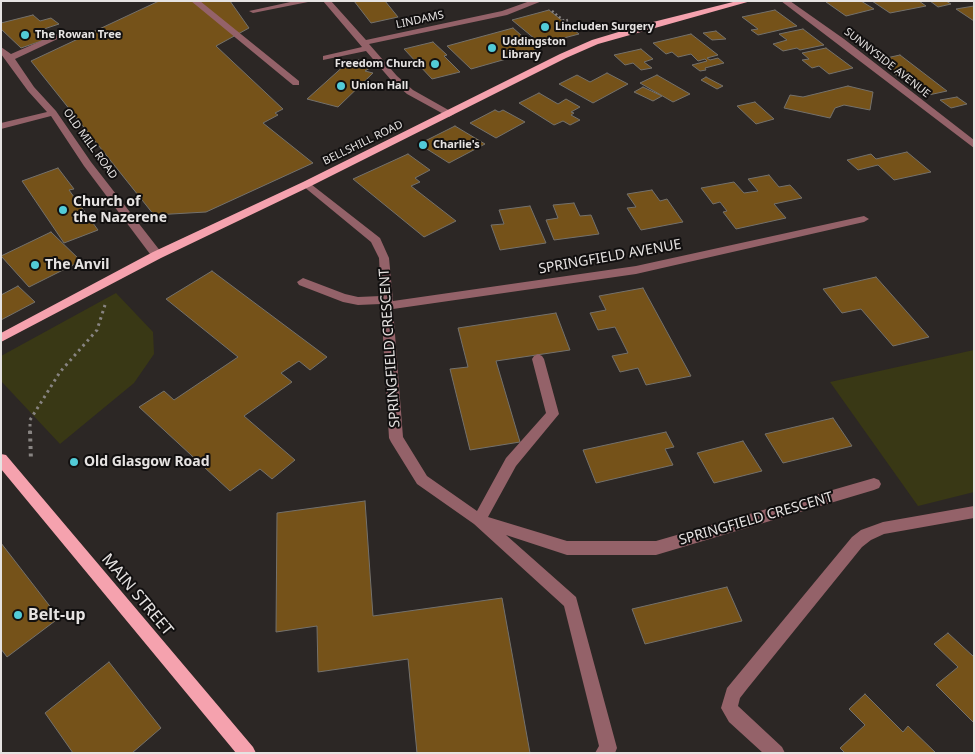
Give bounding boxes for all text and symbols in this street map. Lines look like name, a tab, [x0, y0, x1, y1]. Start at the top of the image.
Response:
street label: LINDAMS	[395, 8, 445, 32]
place label: Lincluden Surgery	[555, 20, 654, 34]
marker: Lincluden Surgery	[539, 21, 551, 33]
street label: SUNNYSIDE AVENUE	[841, 25, 933, 101]
place label: The Rowan Tree	[35, 28, 121, 42]
marker: The Rowan Tree	[19, 29, 31, 41]
place label: Uddingston Library	[502, 35, 566, 61]
marker: Uddingston Library	[486, 42, 498, 54]
place label: Freedom Church	[335, 57, 425, 71]
marker: Freedom Church	[429, 58, 441, 70]
place label: Union Hall	[351, 79, 408, 93]
marker: Union Hall	[335, 80, 347, 92]
street label: OLD MILL ROAD	[60, 106, 120, 182]
street label: BELLSHILL ROAD	[321, 118, 405, 168]
place label: Charlie's	[433, 138, 480, 152]
marker: Charlie's	[417, 139, 429, 151]
place label: Church of the Nazerene	[73, 194, 167, 226]
marker: Church of the Nazerene	[57, 204, 69, 216]
street label: SPRINGFIELD AVENUE	[537, 236, 683, 278]
place label: The Anvil	[45, 257, 109, 273]
marker: The Anvil	[29, 259, 41, 271]
street label: SPRINGFIELD CRESCENT	[376, 268, 404, 428]
place label: Old Glasgow Road	[84, 454, 210, 470]
marker: Old Glasgow Road	[68, 456, 80, 468]
street label: SPRINGFIELD CRESCENT	[677, 489, 835, 549]
street label: MAIN STREET	[97, 550, 177, 640]
place label: Belt-up	[28, 605, 86, 625]
marker: Belt-up	[12, 609, 24, 621]

